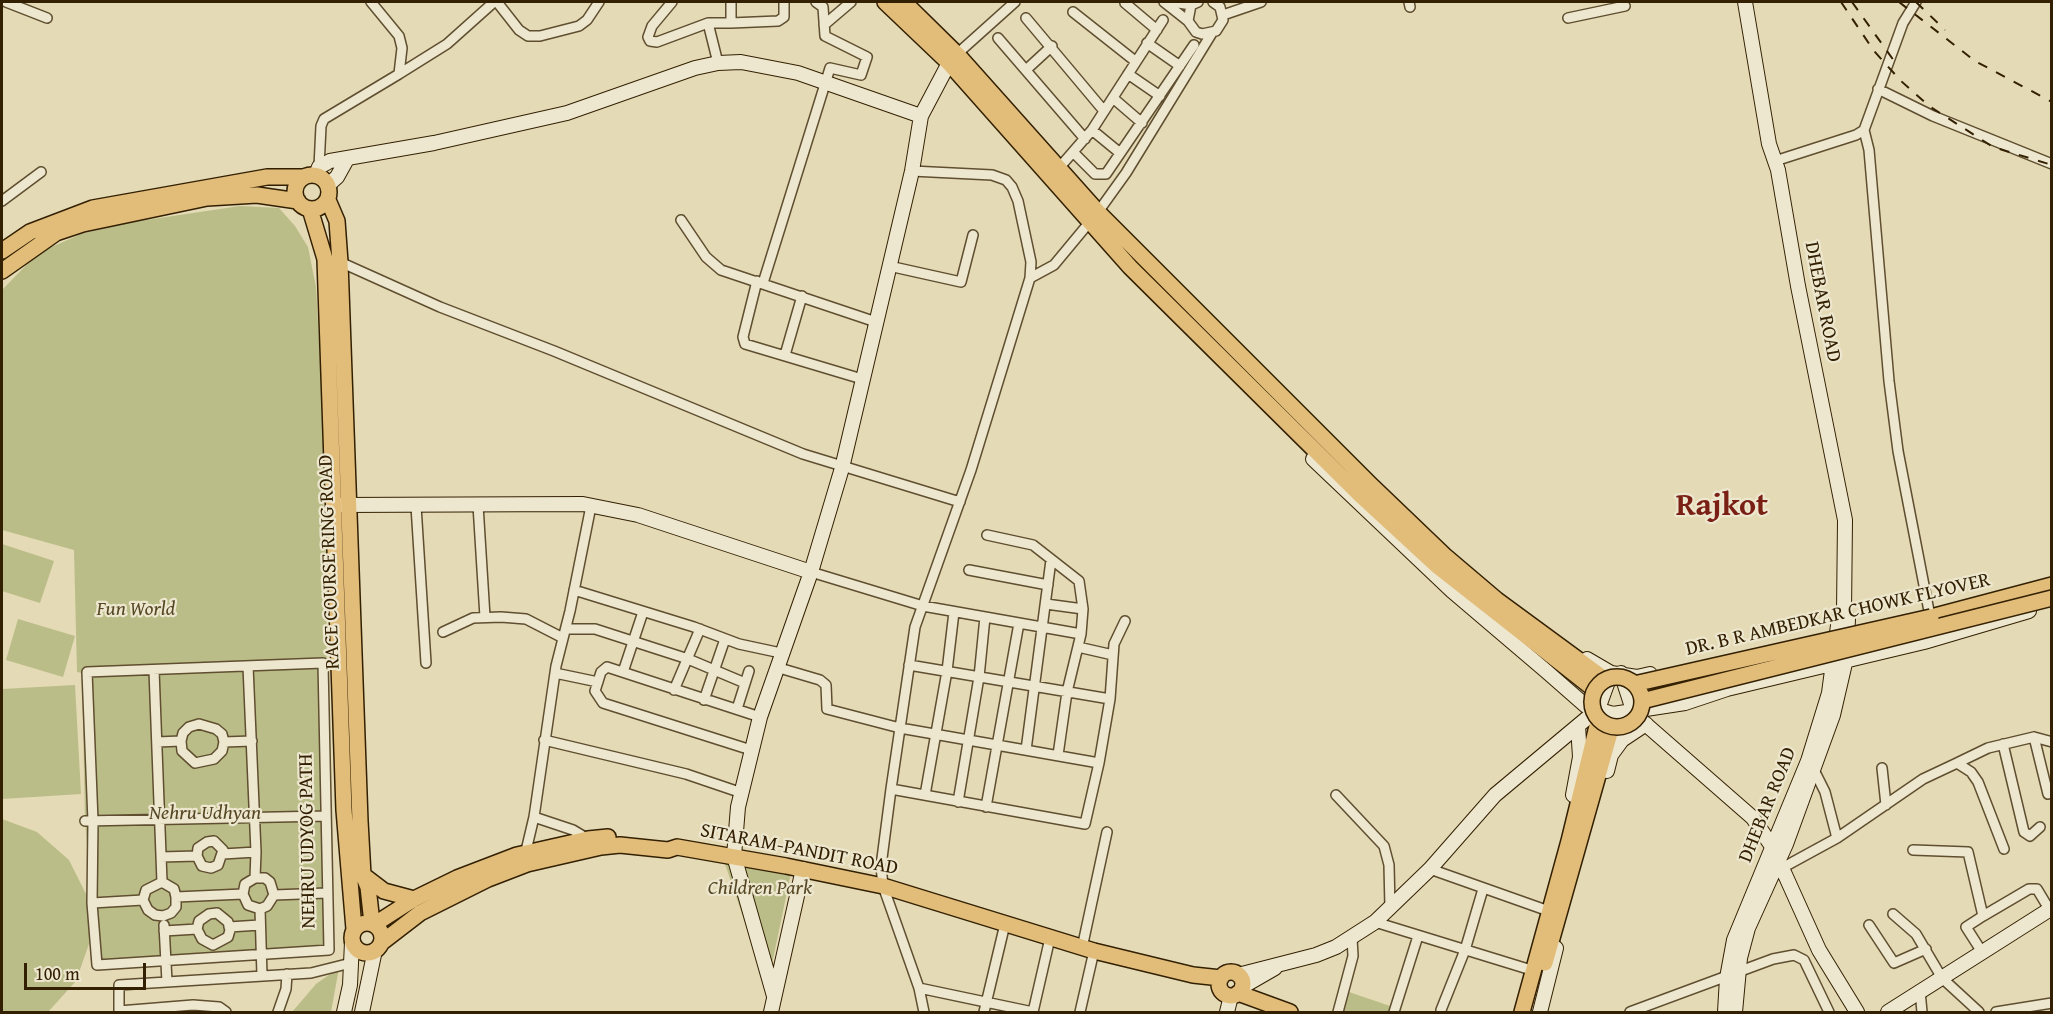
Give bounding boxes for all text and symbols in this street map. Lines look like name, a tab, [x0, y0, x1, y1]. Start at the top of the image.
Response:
street label: DHEBAR ROAD	[1799, 240, 1845, 364]
street label: RACE COURSE RING ROAD	[314, 454, 346, 670]
district label: Rajkot	[1676, 488, 1768, 526]
street label: DR. B R AMBEDKAR CHOWK FLYOVER	[1683, 568, 1993, 662]
park label: Fun World	[97, 598, 175, 622]
street label: DHEBAR ROAD	[1734, 744, 1802, 866]
street label: NEHRU UDYOG PATH	[294, 753, 322, 929]
park label: Nehru Udhyan	[149, 802, 261, 826]
street label: SITARAM-PANDIT ROAD	[698, 819, 900, 881]
park label: Children Park	[708, 877, 812, 901]
scale bar	[27, 951, 148, 989]
text: 100 m	[35, 960, 80, 987]

